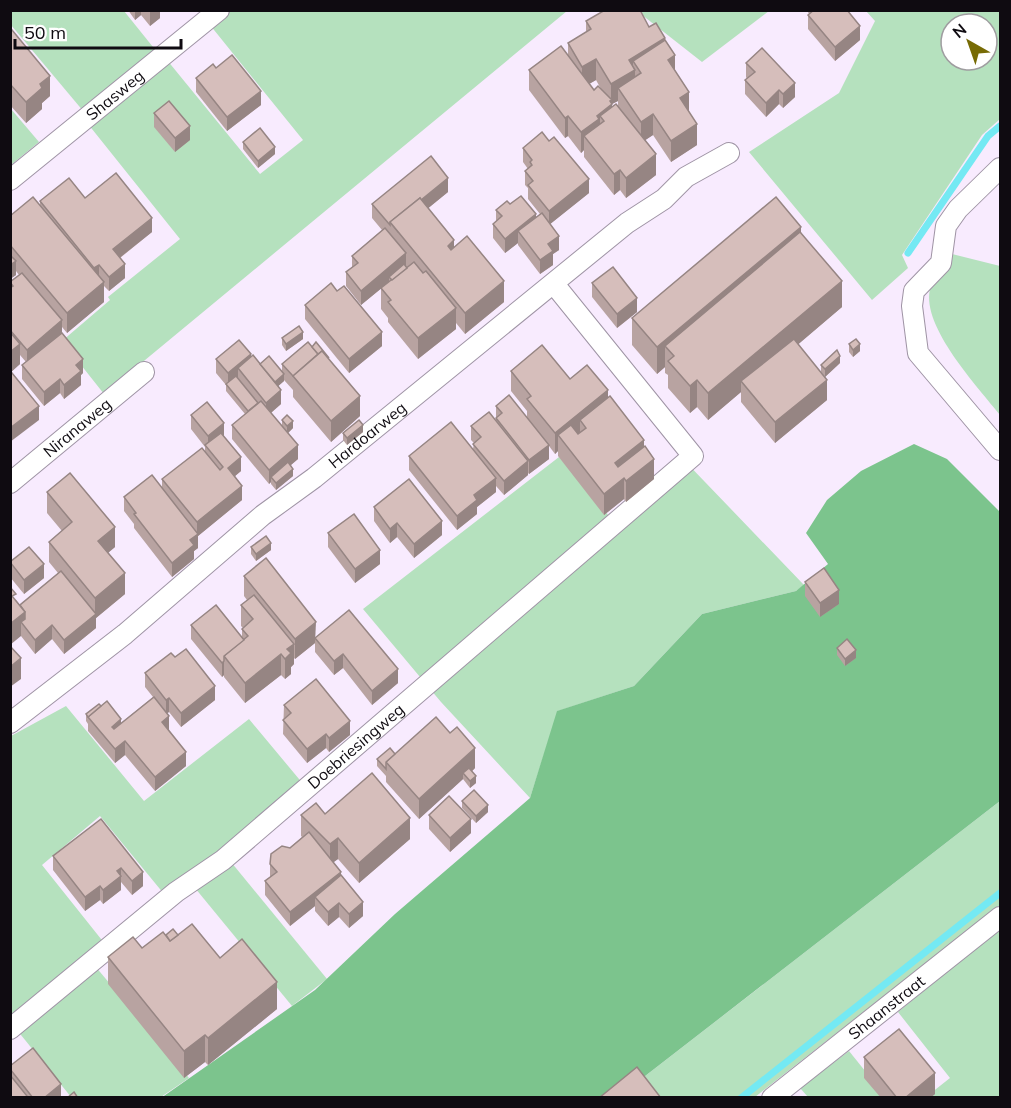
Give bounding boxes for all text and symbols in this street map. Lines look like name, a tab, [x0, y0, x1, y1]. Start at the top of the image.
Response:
scale bar	[15, 12, 182, 50]
north arrow	[939, 12, 999, 72]
text: N	[948, 19, 970, 42]
text: 50 m	[24, 21, 66, 44]
street label: Shasweg	[82, 65, 148, 124]
street label: Niranaweg	[39, 394, 115, 461]
street label: Hardoarweg	[324, 397, 410, 472]
street label: Doebriesingweg	[303, 699, 408, 793]
street label: Shaanstraat	[844, 971, 929, 1044]

